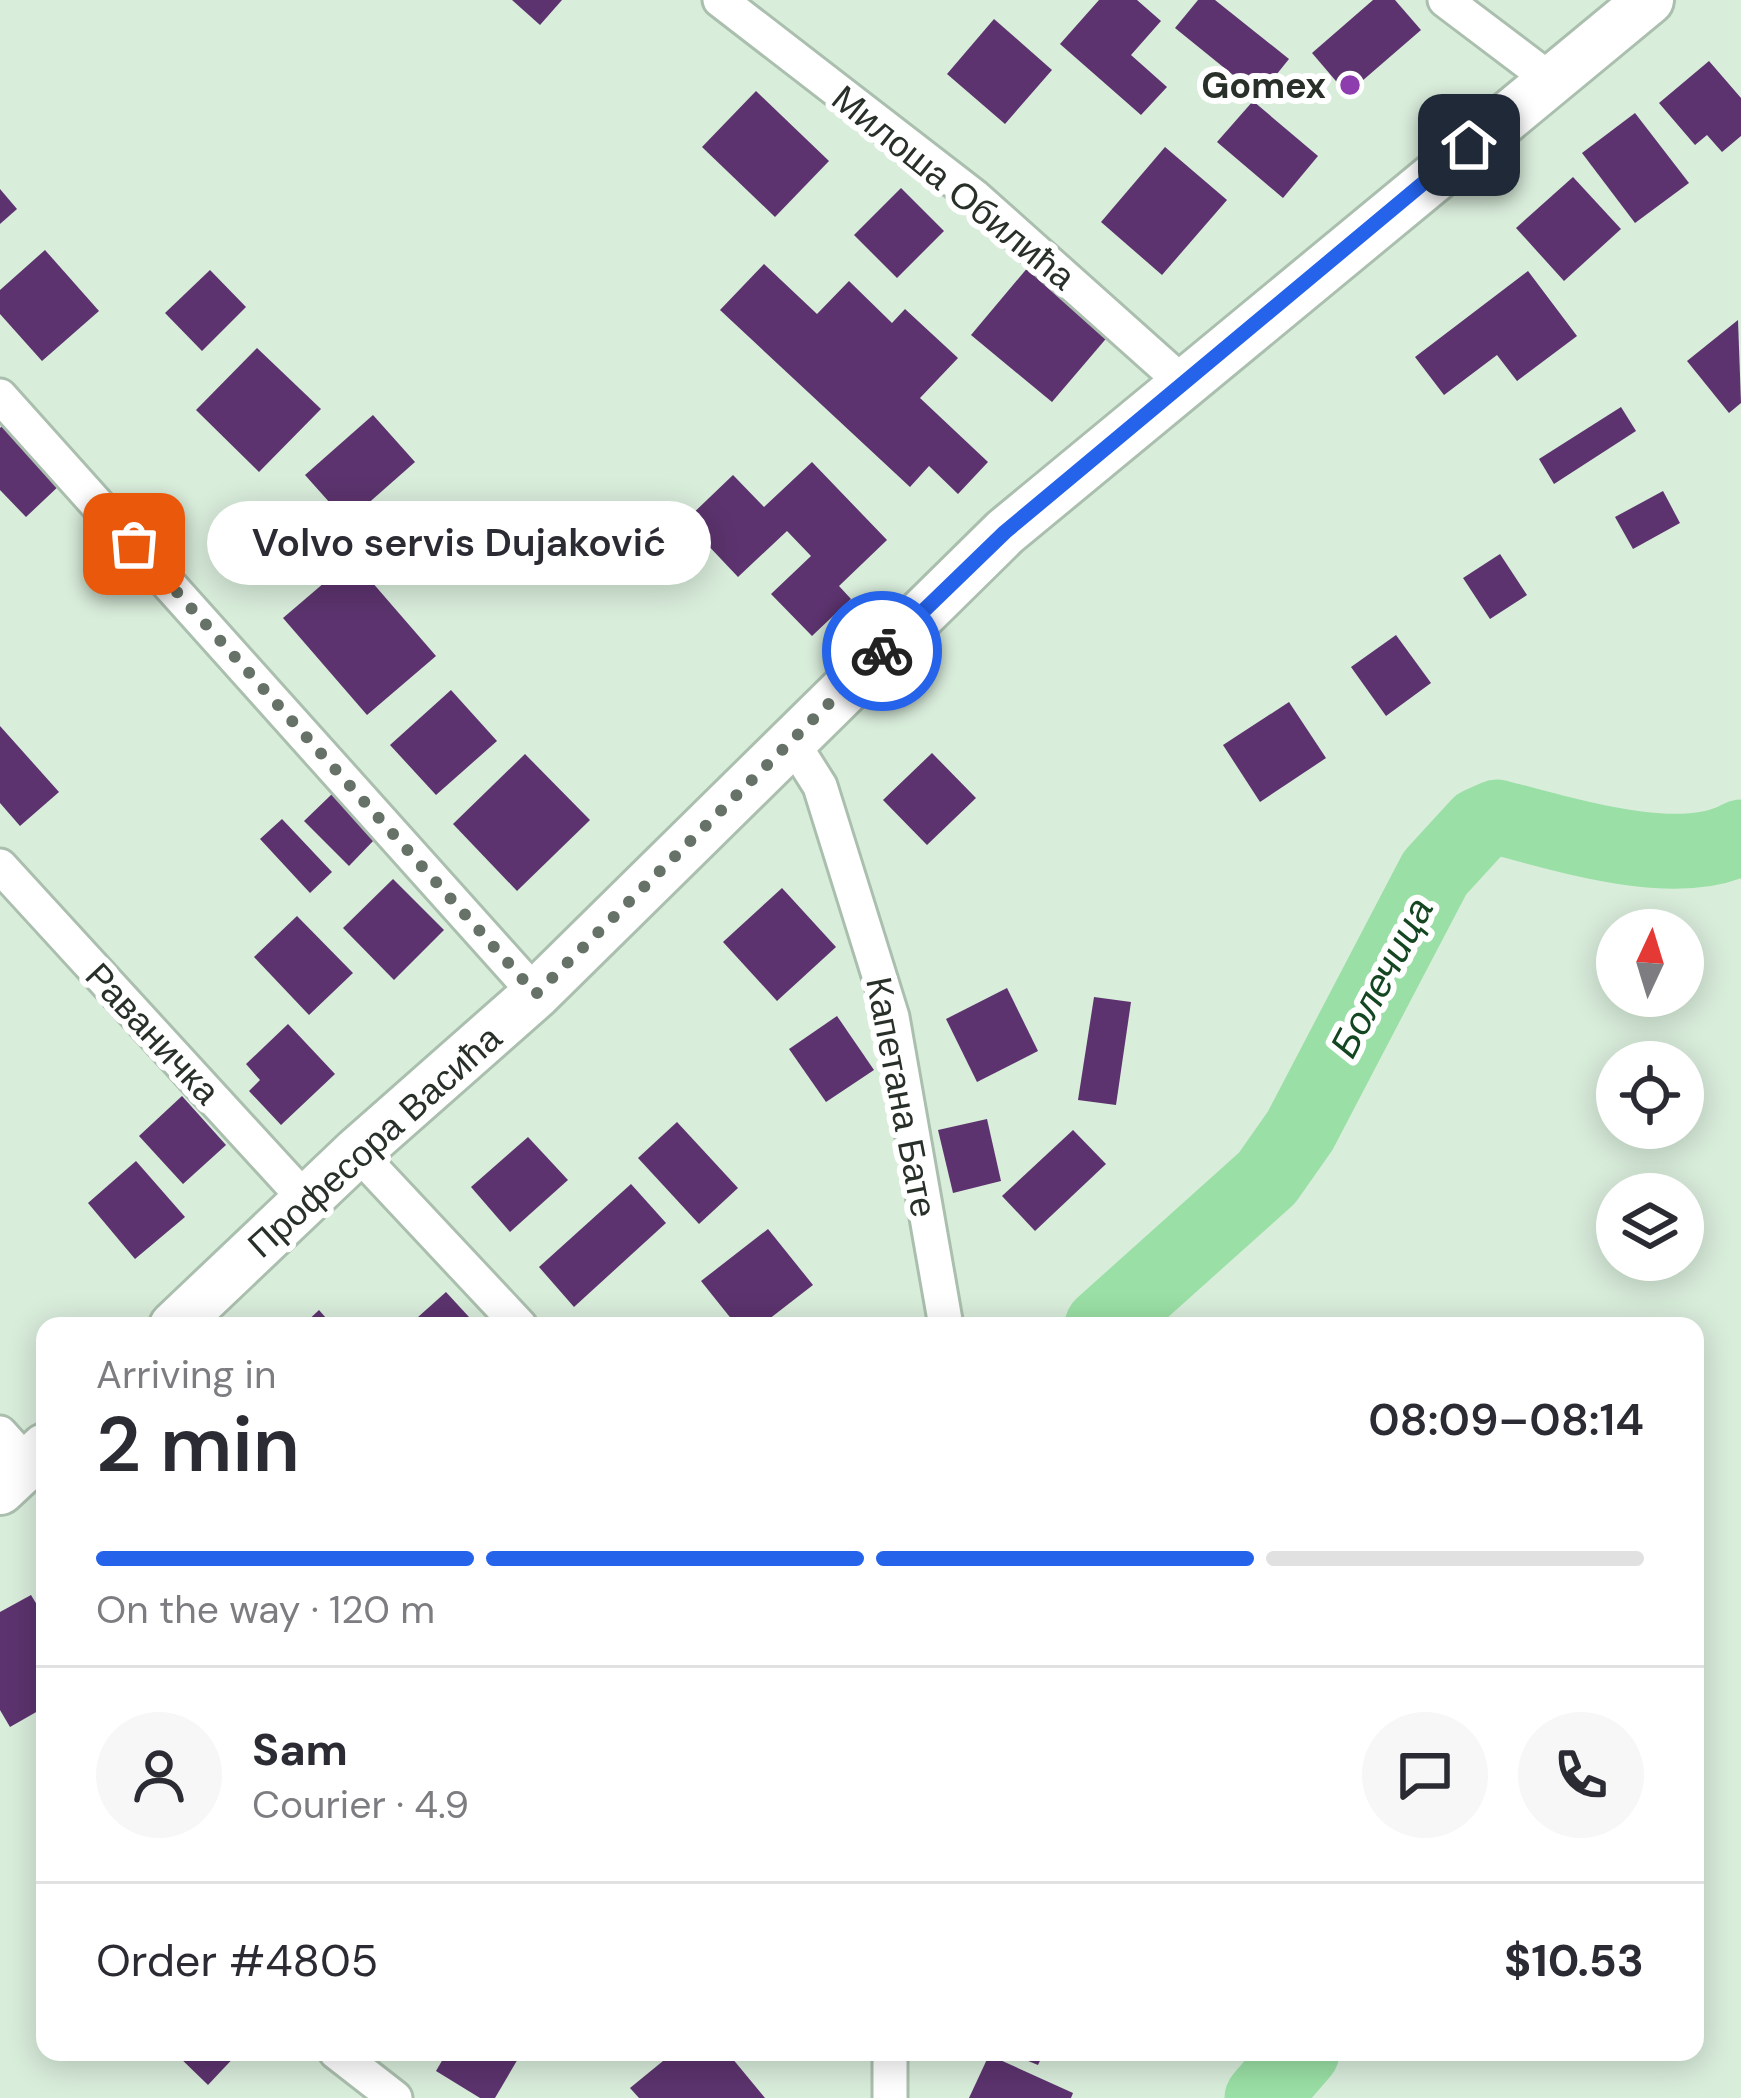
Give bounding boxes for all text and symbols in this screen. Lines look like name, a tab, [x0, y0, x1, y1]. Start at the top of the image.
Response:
place label: Gomex	[1201, 62, 1326, 109]
marker: Gomex	[1337, 72, 1363, 98]
street label: Милоша Обилића	[822, 75, 1086, 301]
pin	[1418, 94, 1520, 196]
icon: home	[1436, 112, 1502, 178]
pin	[83, 493, 185, 595]
callout: Volvo servis Dujaković	[206, 502, 710, 586]
icon: bag	[101, 511, 167, 577]
text: Volvo servis Dujaković	[252, 517, 666, 568]
courier	[822, 591, 942, 711]
icon: bike	[849, 618, 915, 684]
water label: Болечица	[1318, 888, 1445, 1066]
north arrow	[1596, 909, 1704, 1017]
map controls	[1596, 909, 1704, 1281]
street label: Раваничка	[75, 953, 231, 1115]
street label: Капетана Бате	[855, 973, 948, 1221]
street label: Професора Васића	[238, 1014, 512, 1268]
button: locate	[1596, 1041, 1704, 1149]
button: layers	[1596, 1173, 1704, 1281]
text: Arriving in	[96, 1349, 276, 1400]
text: 08:09–08:14	[1368, 1390, 1644, 1449]
text: 2 min	[96, 1394, 300, 1495]
text: On the way · 120 m	[96, 1584, 435, 1635]
button: person	[96, 1712, 222, 1838]
button: chat	[1362, 1712, 1488, 1838]
button: phone	[1518, 1712, 1644, 1838]
text: Sam	[252, 1720, 348, 1779]
text: Courier · 4.9	[252, 1779, 469, 1830]
text: Order #4805	[96, 1931, 378, 1990]
text: $10.53	[1504, 1931, 1644, 1990]

